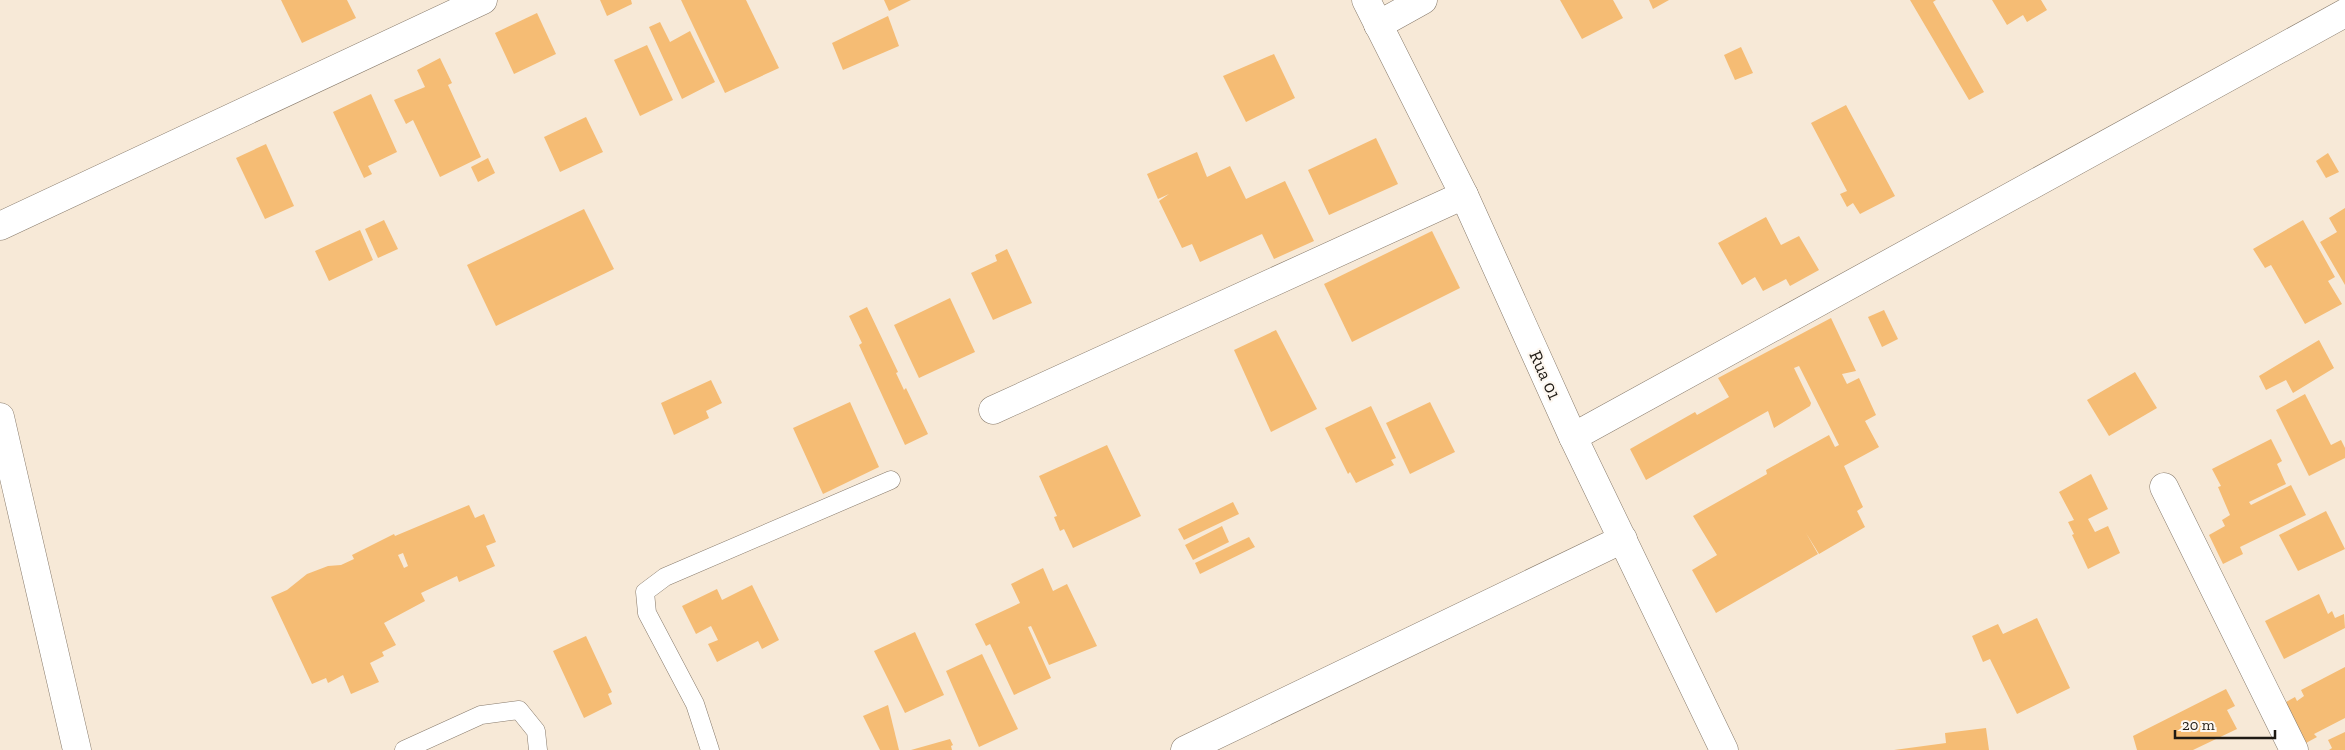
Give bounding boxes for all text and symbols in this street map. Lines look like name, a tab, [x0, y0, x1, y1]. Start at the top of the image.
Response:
street label: Rua 01	[1525, 347, 1566, 403]
scale bar	[2175, 708, 2275, 740]
text: 20 m	[2182, 716, 2215, 734]

